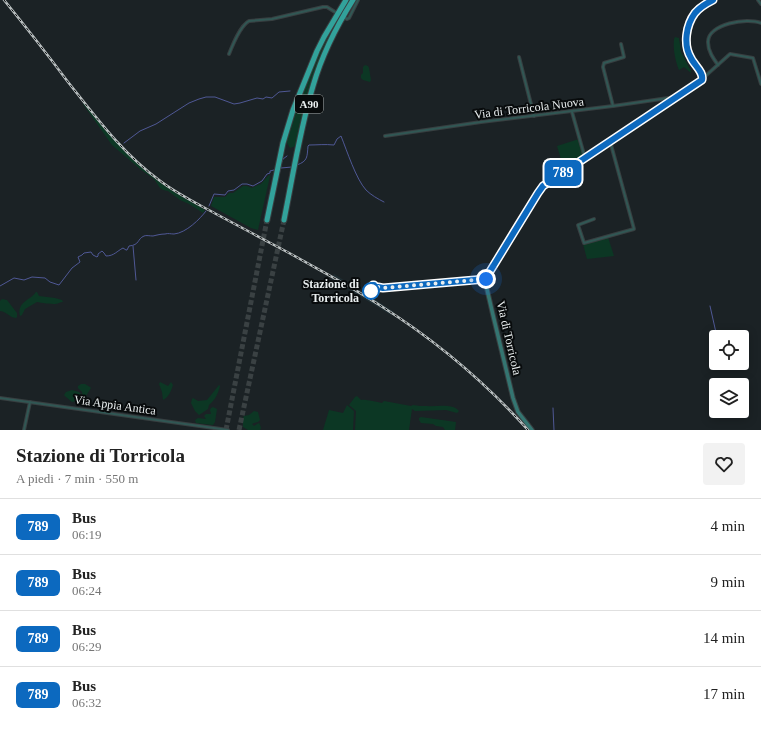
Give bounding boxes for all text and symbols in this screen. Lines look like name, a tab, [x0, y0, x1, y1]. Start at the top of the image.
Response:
street label: Via di Torricola Nuova	[473, 94, 585, 122]
road number: A90	[295, 95, 323, 113]
line badge: 789	[540, 160, 586, 186]
text: 789	[553, 165, 574, 180]
your location	[476, 269, 496, 289]
place label: Stazione di Torricola	[303, 277, 360, 305]
marker: Stazione di Torricola	[362, 282, 380, 300]
street label: Via di Torricola	[494, 300, 524, 377]
map controls	[709, 330, 749, 418]
button: locate	[709, 330, 749, 370]
button: layers	[709, 378, 749, 418]
street label: Via Appia Antica	[73, 392, 158, 418]
button: heart	[703, 443, 745, 485]
text: Stazione di Torricola	[16, 445, 185, 466]
text: A piedi · 7 min · 550 m	[16, 471, 138, 486]
text: Bus	[72, 510, 96, 526]
text: 4 min	[710, 518, 745, 534]
text: 789	[28, 519, 49, 534]
text: 06:19	[72, 527, 102, 542]
text: Bus	[72, 566, 96, 582]
text: 9 min	[710, 574, 745, 590]
text: 789	[28, 575, 49, 590]
text: 06:24	[72, 583, 102, 598]
text: Bus	[72, 622, 96, 638]
text: 14 min	[703, 630, 745, 646]
text: 789	[28, 631, 49, 646]
text: 06:29	[72, 639, 102, 654]
text: Bus	[72, 678, 96, 694]
text: 17 min	[703, 686, 745, 702]
text: 789	[28, 687, 49, 702]
text: 06:32	[72, 695, 102, 710]

